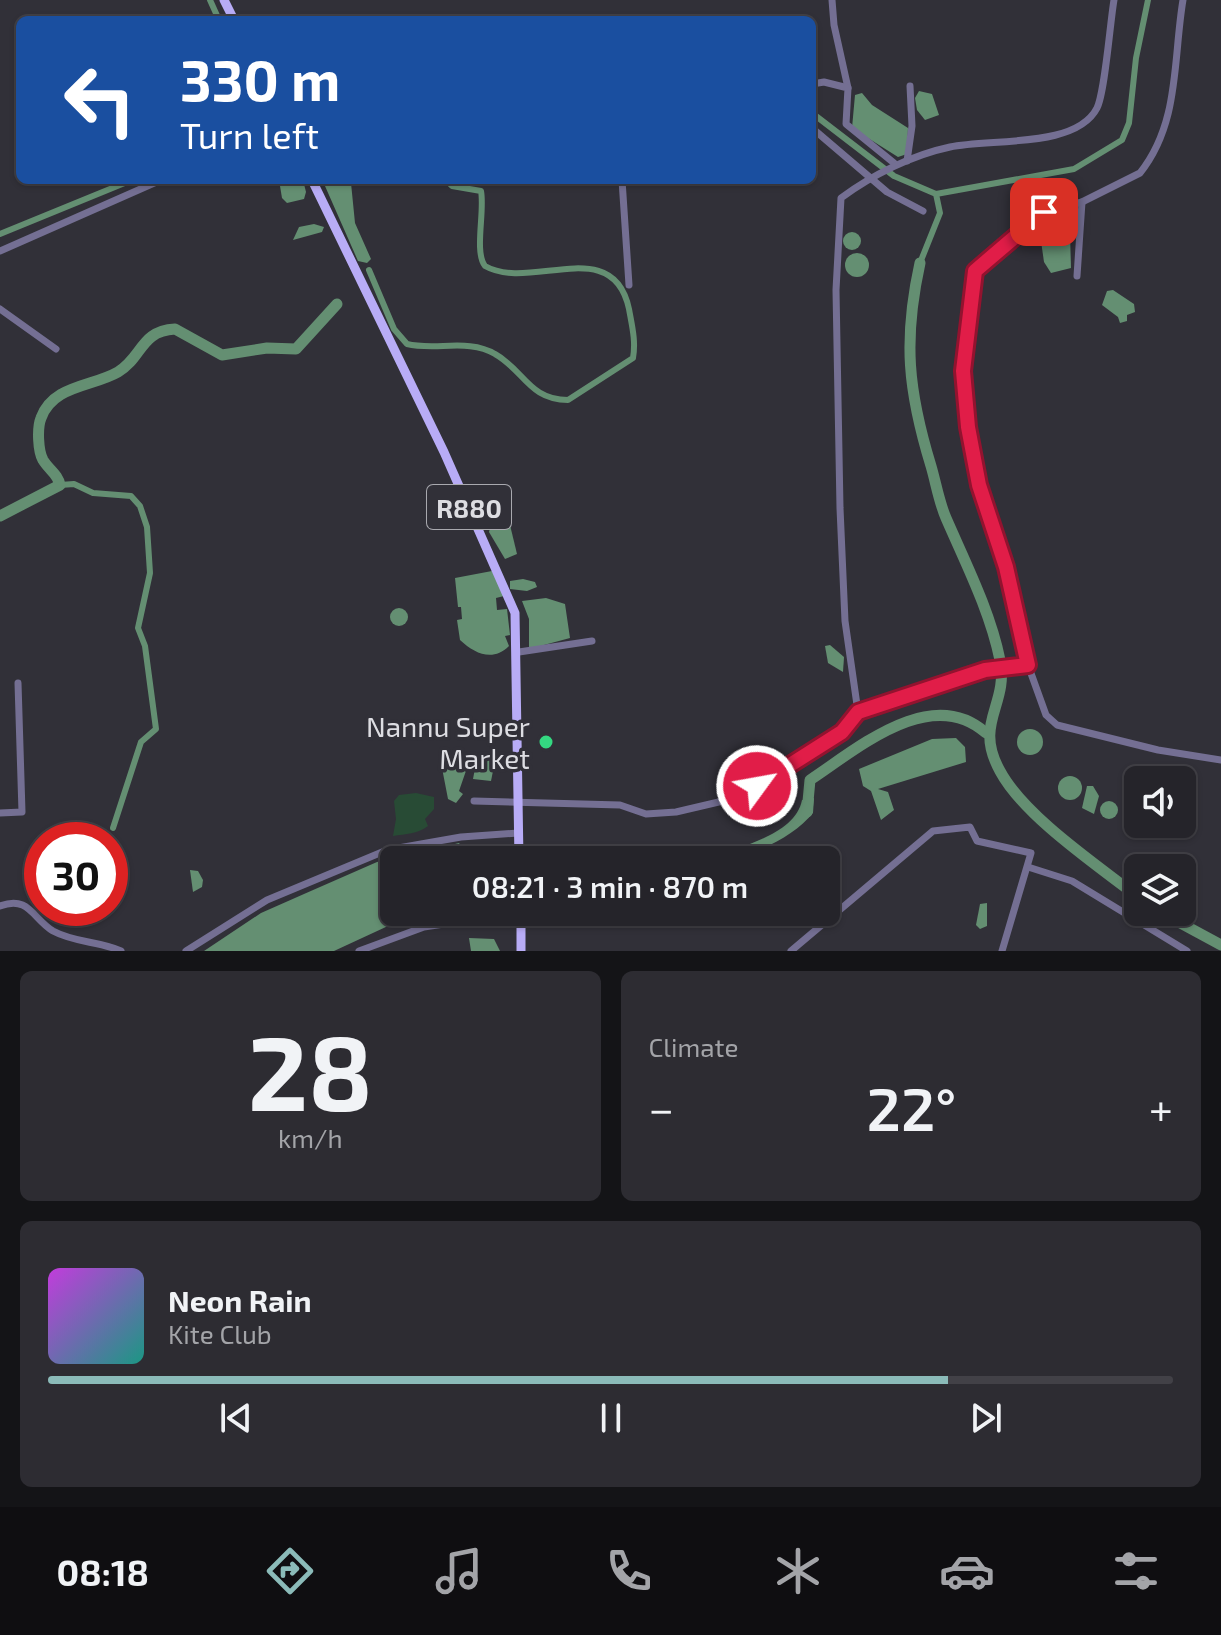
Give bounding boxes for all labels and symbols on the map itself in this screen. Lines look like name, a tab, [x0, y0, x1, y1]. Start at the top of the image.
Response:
pin	[1010, 178, 1078, 246]
road number: R880	[427, 485, 511, 529]
place label: Nannu Super Market	[366, 709, 530, 775]
marker: Nannu Super Market	[537, 733, 555, 751]
position arrow	[715, 744, 799, 828]
speed limit sign: 30	[24, 822, 128, 926]

